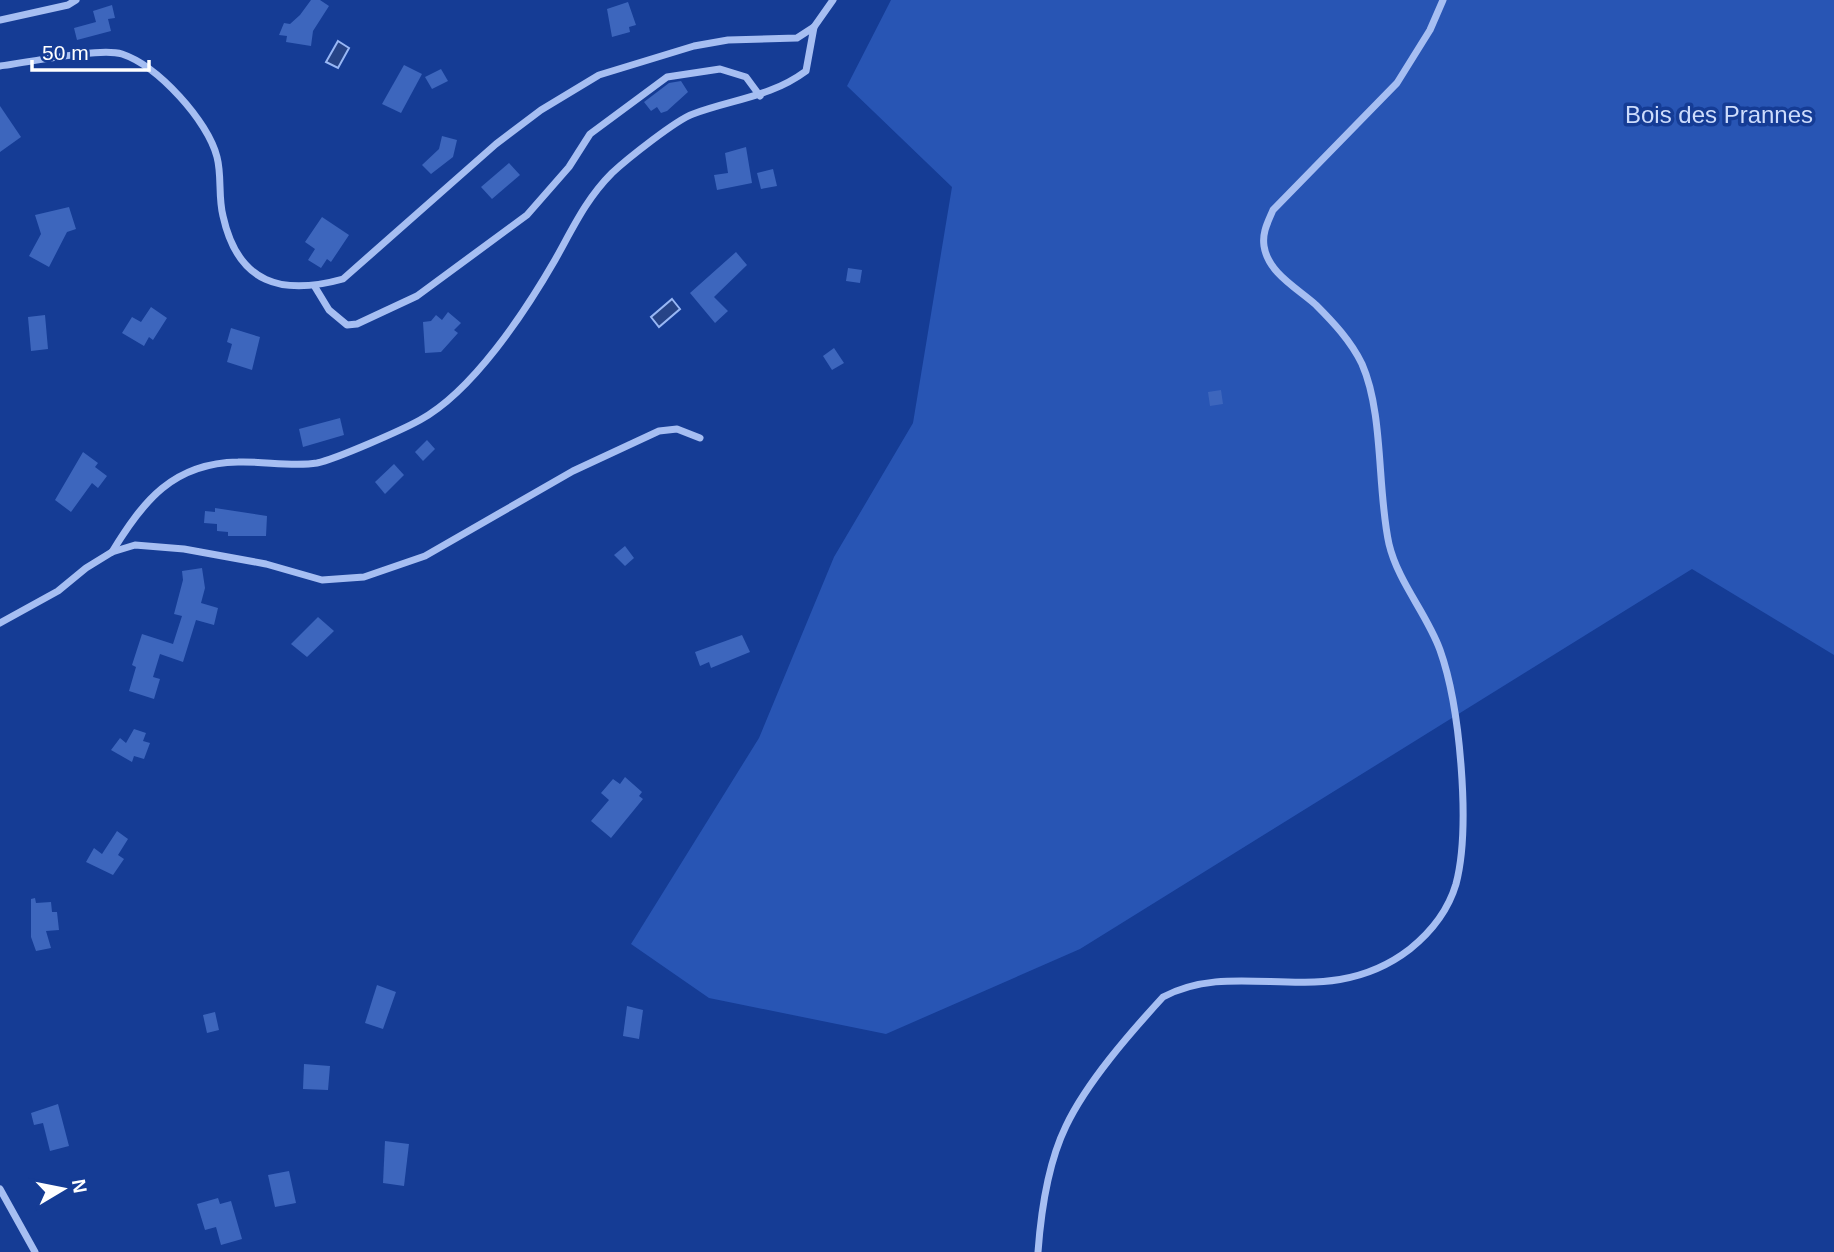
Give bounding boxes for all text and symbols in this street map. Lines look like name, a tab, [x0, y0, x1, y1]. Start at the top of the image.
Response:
scale bar	[32, 28, 149, 72]
text: 50 m	[42, 41, 89, 64]
park label: Bois des Prannes	[1625, 101, 1813, 128]
north arrow	[28, 1154, 98, 1224]
text: N	[68, 1178, 91, 1195]

